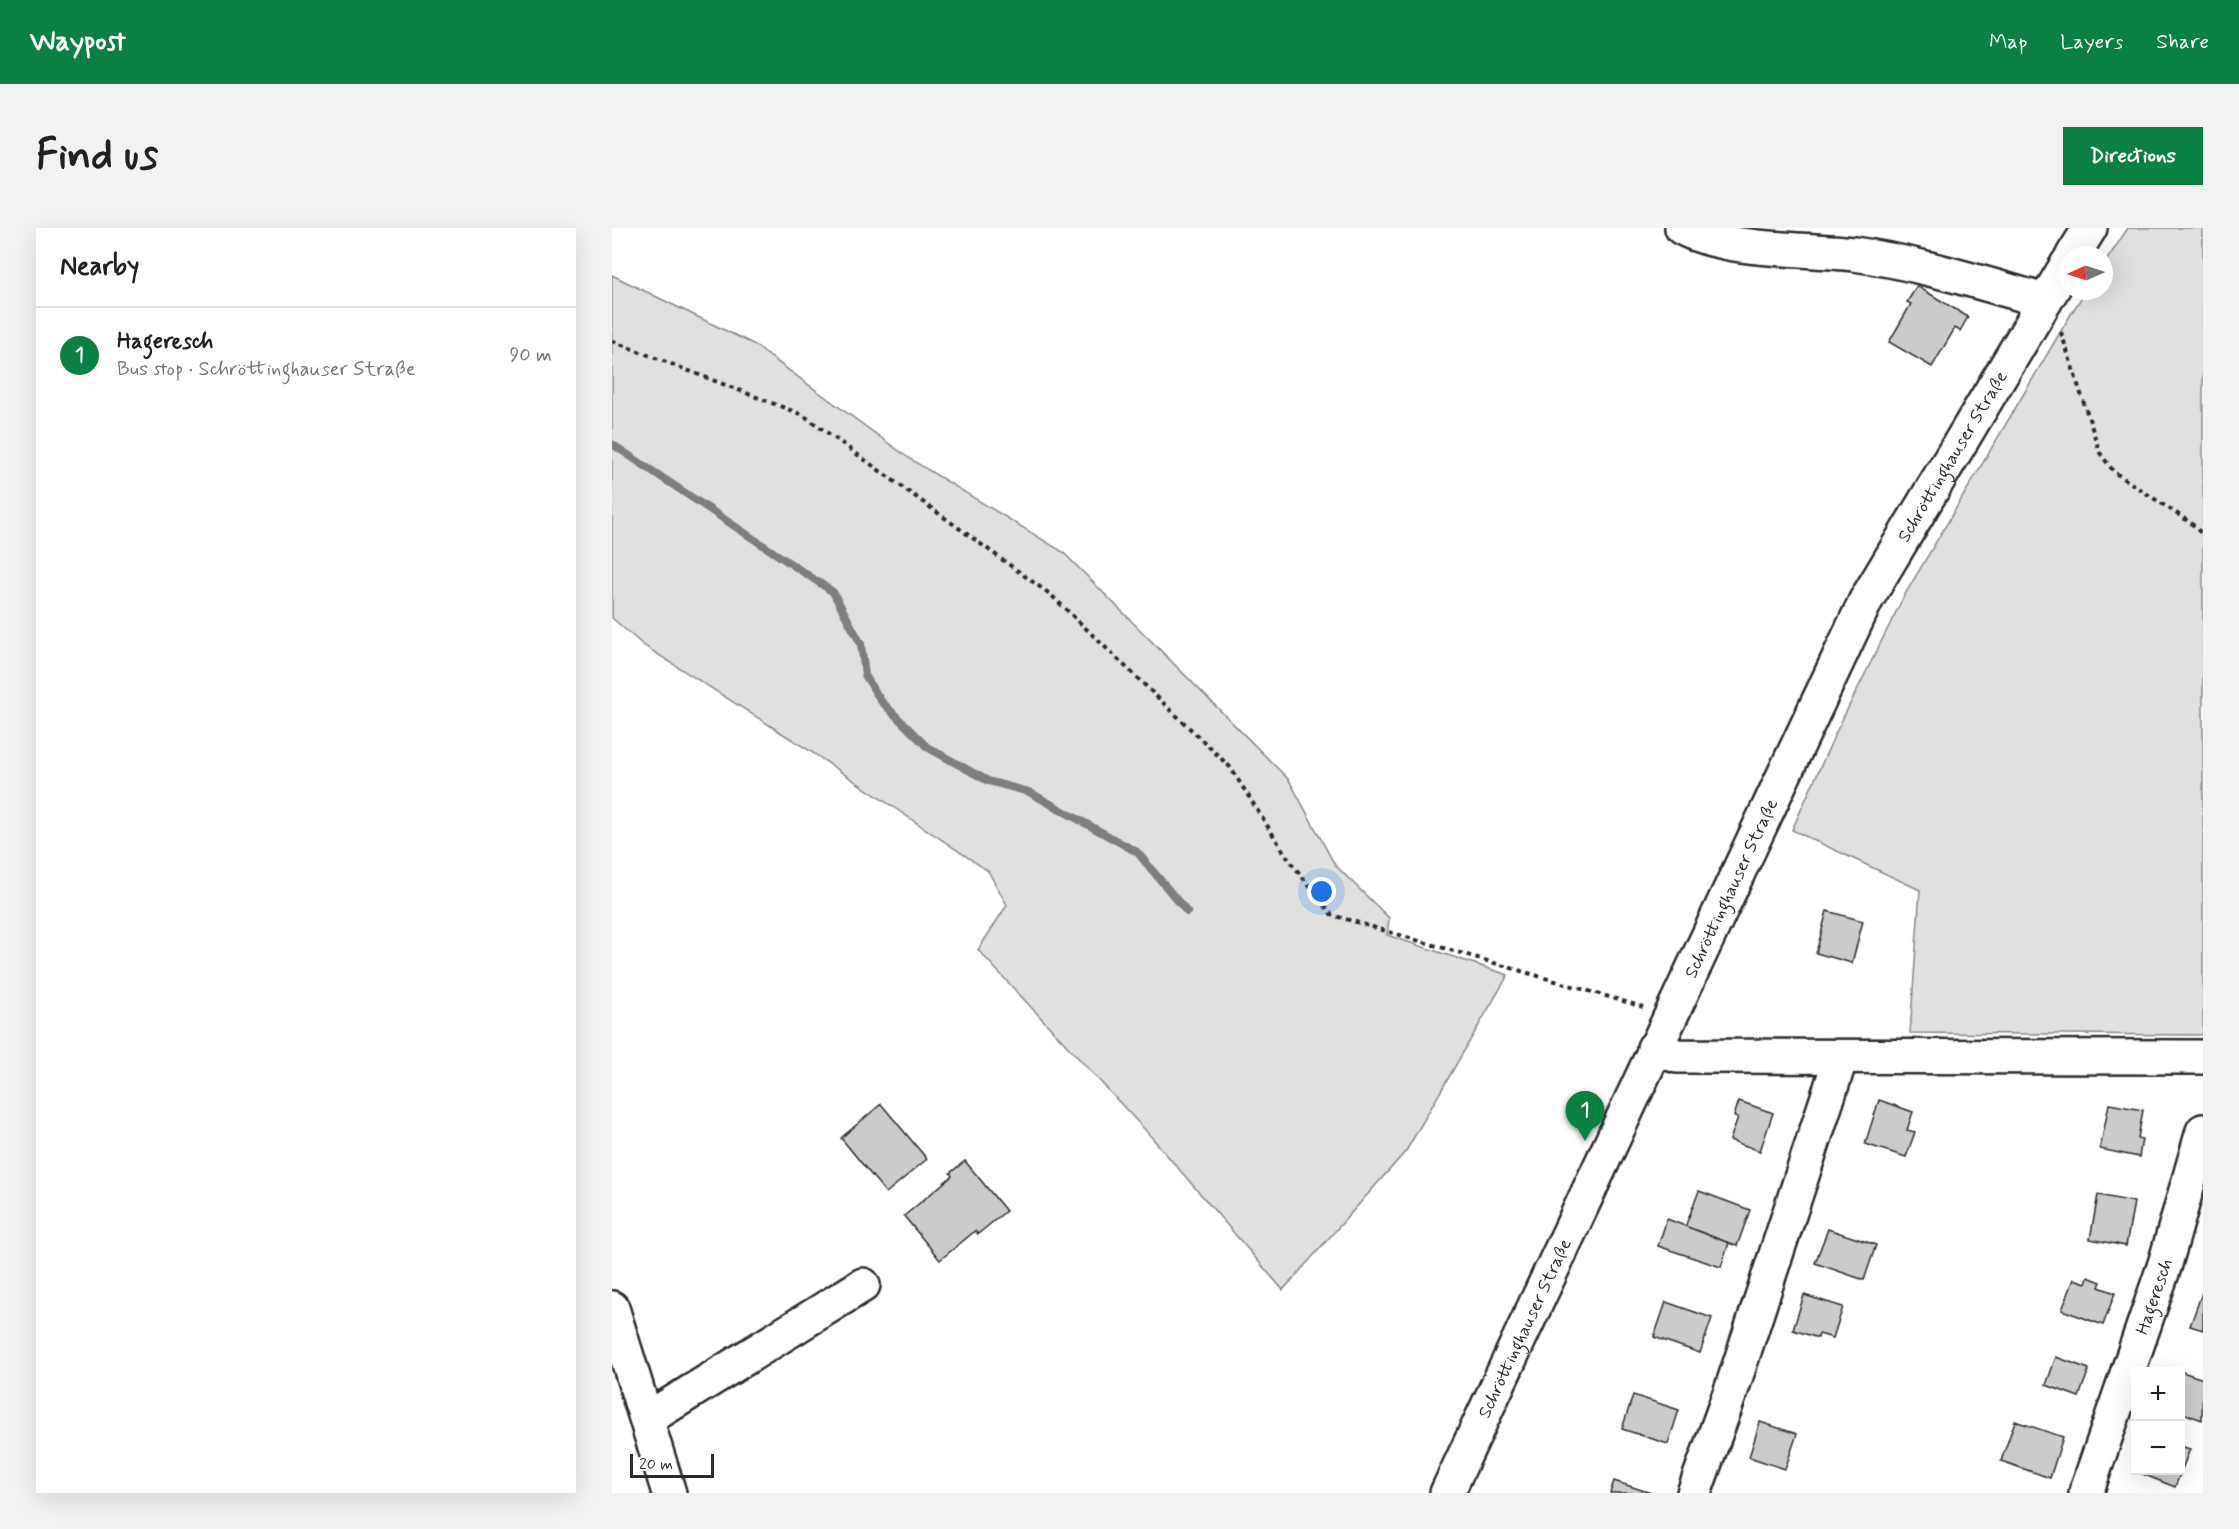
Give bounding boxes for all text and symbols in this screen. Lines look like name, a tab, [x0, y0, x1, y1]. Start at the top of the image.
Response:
text: Waypost	[30, 24, 126, 61]
text: Map	[1989, 28, 2027, 56]
text: Layers	[2060, 28, 2123, 56]
text: Share	[2156, 28, 2209, 56]
button: Directions	[2063, 127, 2203, 185]
text: Find us	[36, 129, 158, 184]
north arrow	[2059, 246, 2113, 300]
text: Nearby	[60, 250, 139, 284]
text: Hageresch	[117, 328, 213, 356]
text: 1	[75, 342, 84, 369]
text: 90 m	[509, 342, 552, 369]
text: Bus stop · Schröttinghauser Straße	[117, 356, 416, 383]
street label: Schröttinghauser Straße	[1892, 367, 2014, 547]
street label: Schröttinghauser Straße	[1679, 795, 1784, 982]
your location	[1307, 877, 1336, 906]
pin: 1	[1566, 1092, 1604, 1141]
street label: Schröttinghauser Straße	[1473, 1235, 1578, 1422]
street label: Hageresch	[2131, 1255, 2179, 1338]
map controls	[2131, 1367, 2185, 1475]
button: +	[2131, 1367, 2185, 1421]
button: −	[2131, 1421, 2185, 1475]
scale bar	[630, 1451, 714, 1478]
text: 20 m	[639, 1454, 673, 1475]

